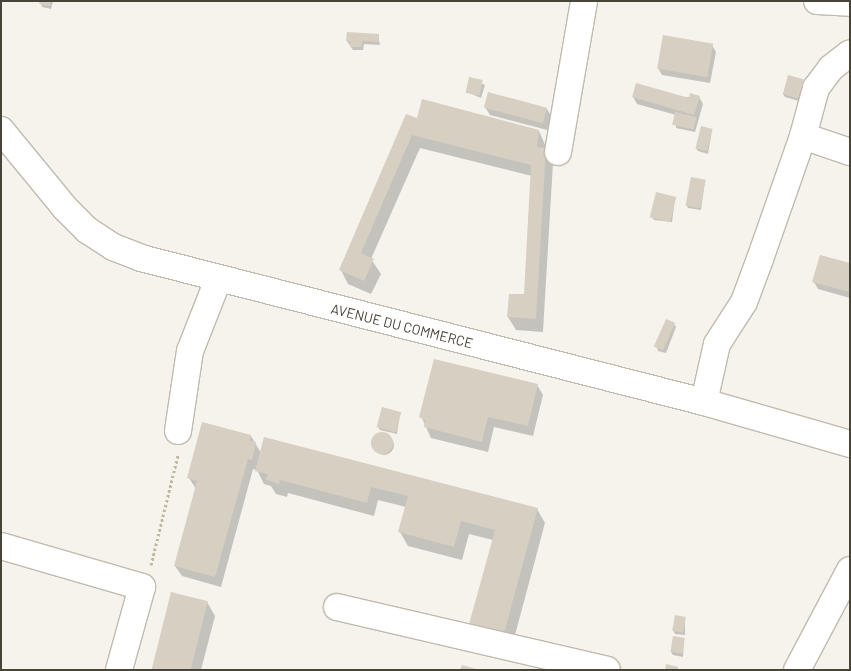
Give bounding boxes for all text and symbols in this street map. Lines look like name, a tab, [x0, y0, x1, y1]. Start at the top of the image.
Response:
street label: AVENUE DU COMMERCE	[329, 300, 475, 352]

